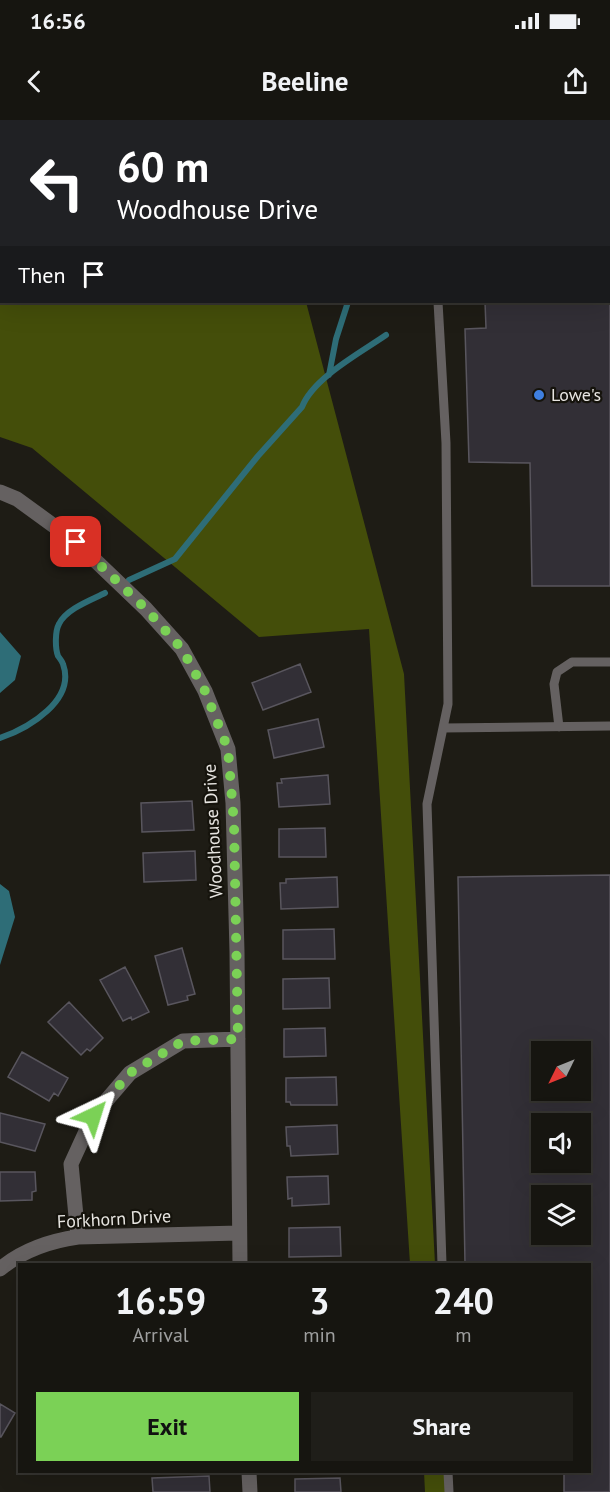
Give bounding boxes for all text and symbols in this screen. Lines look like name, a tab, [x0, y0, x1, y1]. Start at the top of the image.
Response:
text: 16:56	[30, 7, 86, 35]
text: Beeline	[262, 64, 348, 98]
icon: back	[18, 65, 51, 98]
icon: share	[559, 65, 592, 98]
text: 60 m	[117, 139, 209, 194]
icon: left	[18, 144, 96, 222]
text: Woodhouse Drive	[117, 192, 318, 226]
icon: arrive	[77, 258, 110, 291]
text: Then	[18, 261, 65, 289]
place label: Lowe's	[551, 383, 601, 406]
marker: Lowe's	[532, 388, 546, 402]
pin	[50, 516, 101, 567]
icon: arrive	[59, 525, 92, 558]
street label: Woodhouse Drive	[198, 763, 227, 899]
north arrow	[531, 1041, 591, 1101]
map controls	[531, 1041, 591, 1245]
position arrow	[61, 1084, 125, 1148]
button: sound	[531, 1113, 591, 1173]
button: layers	[531, 1185, 591, 1245]
street label: Forkhorn Drive	[56, 1204, 172, 1233]
text: 16:59	[115, 1277, 206, 1324]
text: 3	[309, 1277, 330, 1324]
text: 240	[433, 1277, 494, 1324]
text: Arrival	[133, 1322, 189, 1348]
text: min	[303, 1322, 336, 1348]
text: m	[455, 1322, 472, 1348]
button: Exit	[36, 1392, 299, 1461]
button: Share	[311, 1392, 573, 1461]

